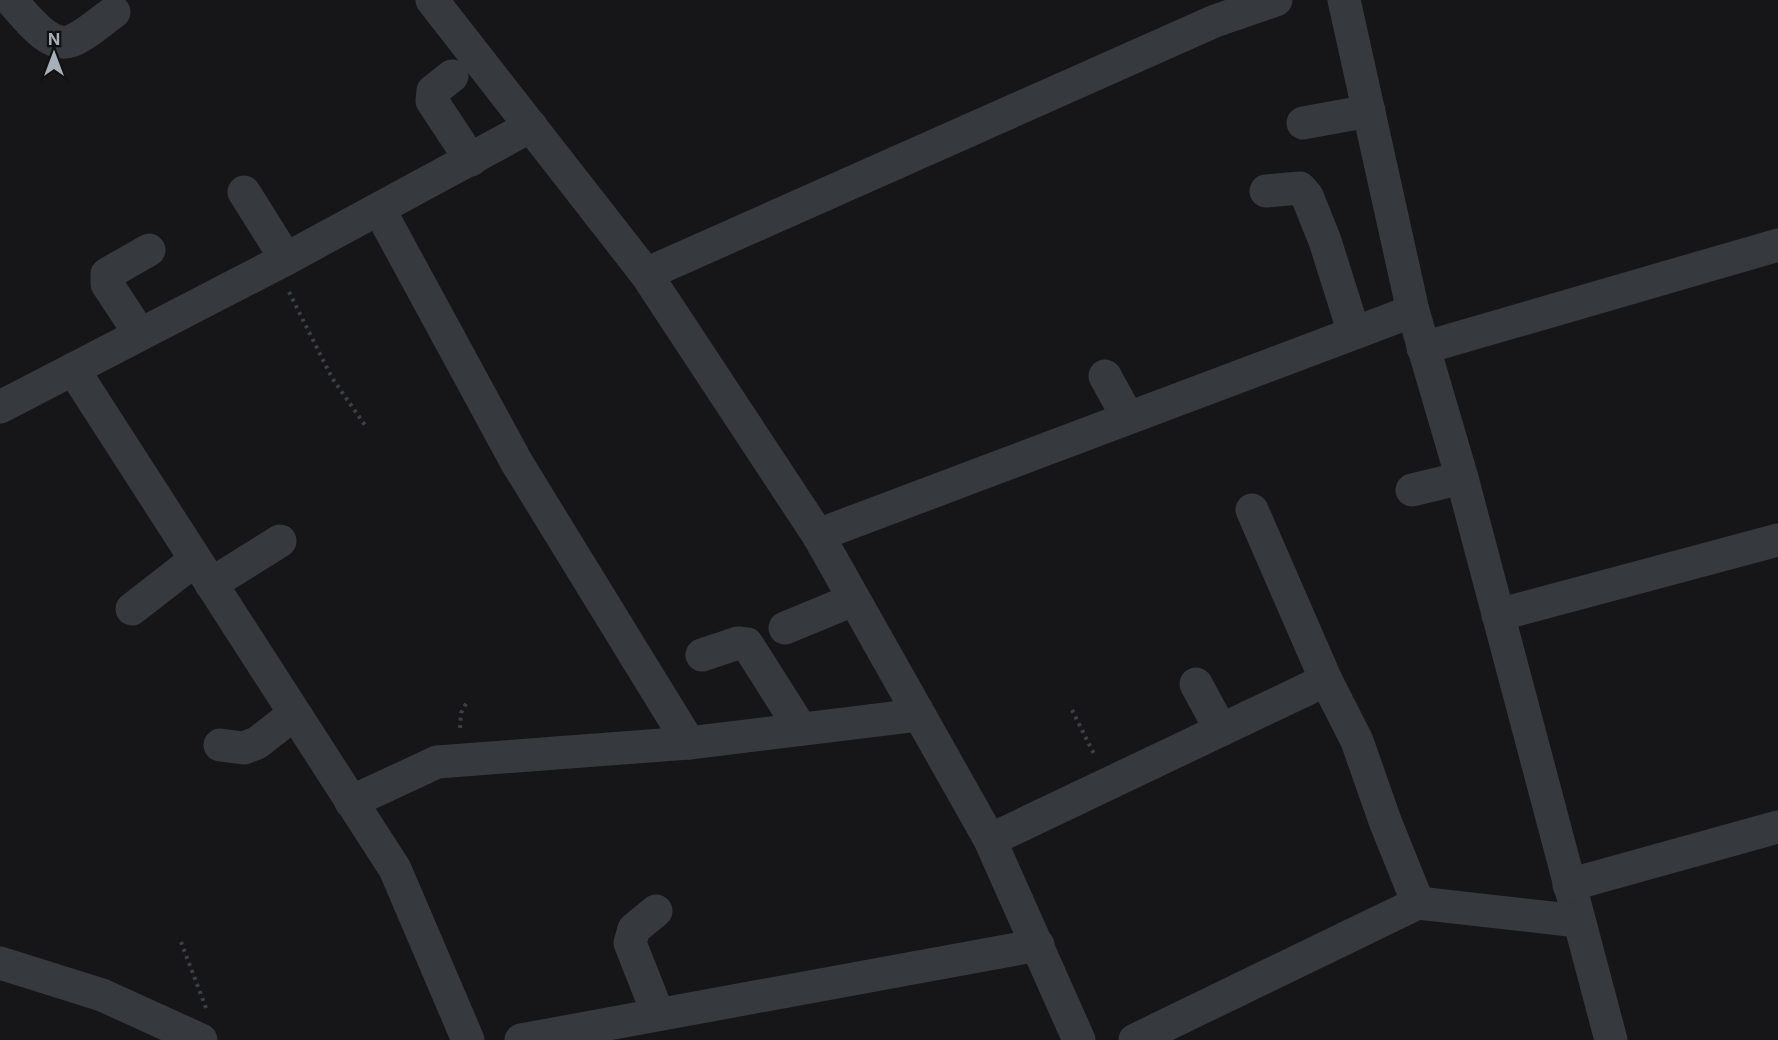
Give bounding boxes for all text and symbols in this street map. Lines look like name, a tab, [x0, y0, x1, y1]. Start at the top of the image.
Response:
north arrow	[24, 24, 84, 84]
text: N	[48, 29, 60, 49]

